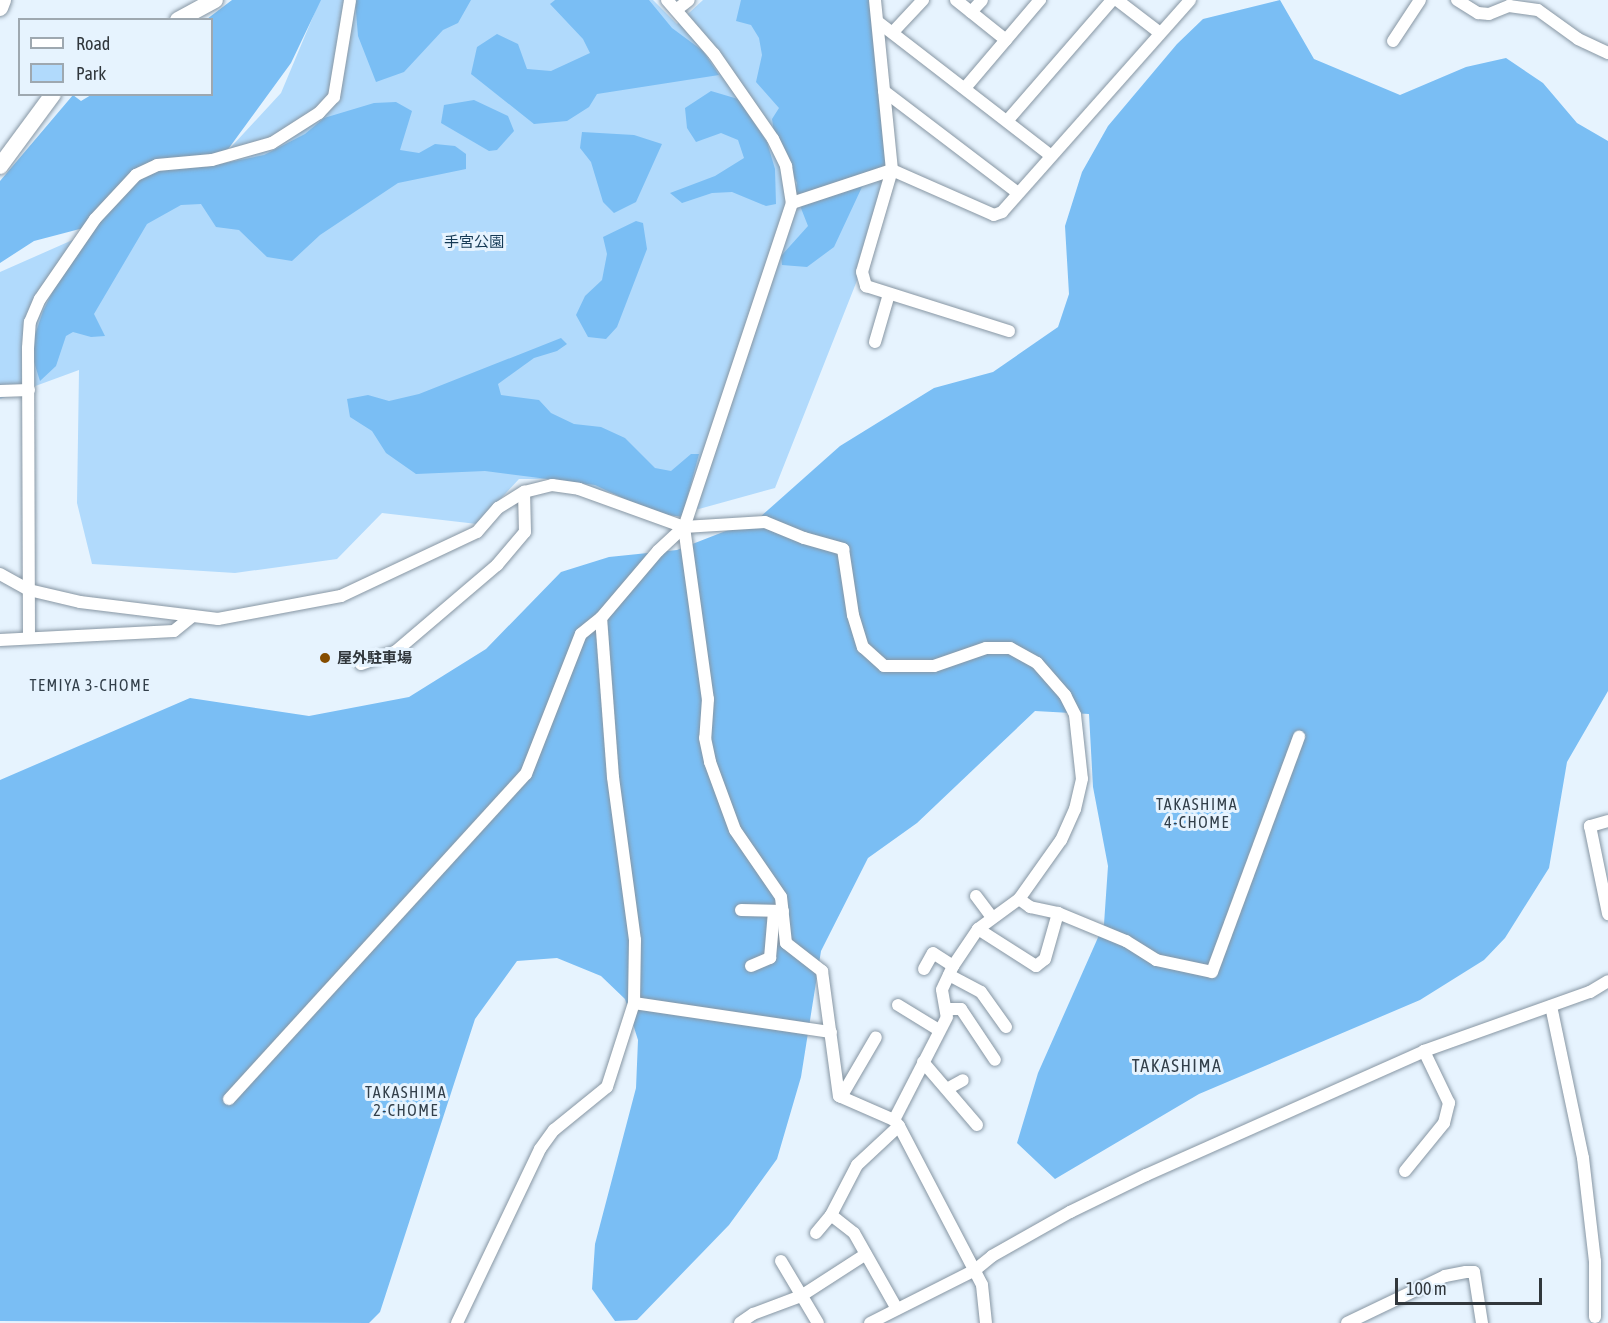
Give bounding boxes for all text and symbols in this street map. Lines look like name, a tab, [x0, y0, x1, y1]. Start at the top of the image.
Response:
legend	[18, 18, 213, 96]
text: Road	[76, 33, 110, 54]
text: Park	[76, 63, 106, 84]
park label: 手宮公園	[444, 233, 504, 251]
place label: 屋外駐車場	[337, 649, 412, 667]
marker: 屋外駐車場	[318, 651, 332, 665]
district label: TEMIYA 3-CHOME	[30, 675, 150, 695]
district label: TAKASHIMA 4-CHOME	[1156, 794, 1238, 832]
district label: TAKASHIMA	[1132, 1055, 1222, 1077]
district label: TAKASHIMA 2-CHOME	[365, 1082, 447, 1120]
scale bar	[1398, 1266, 1545, 1304]
text: 100 m	[1406, 1278, 1447, 1299]

